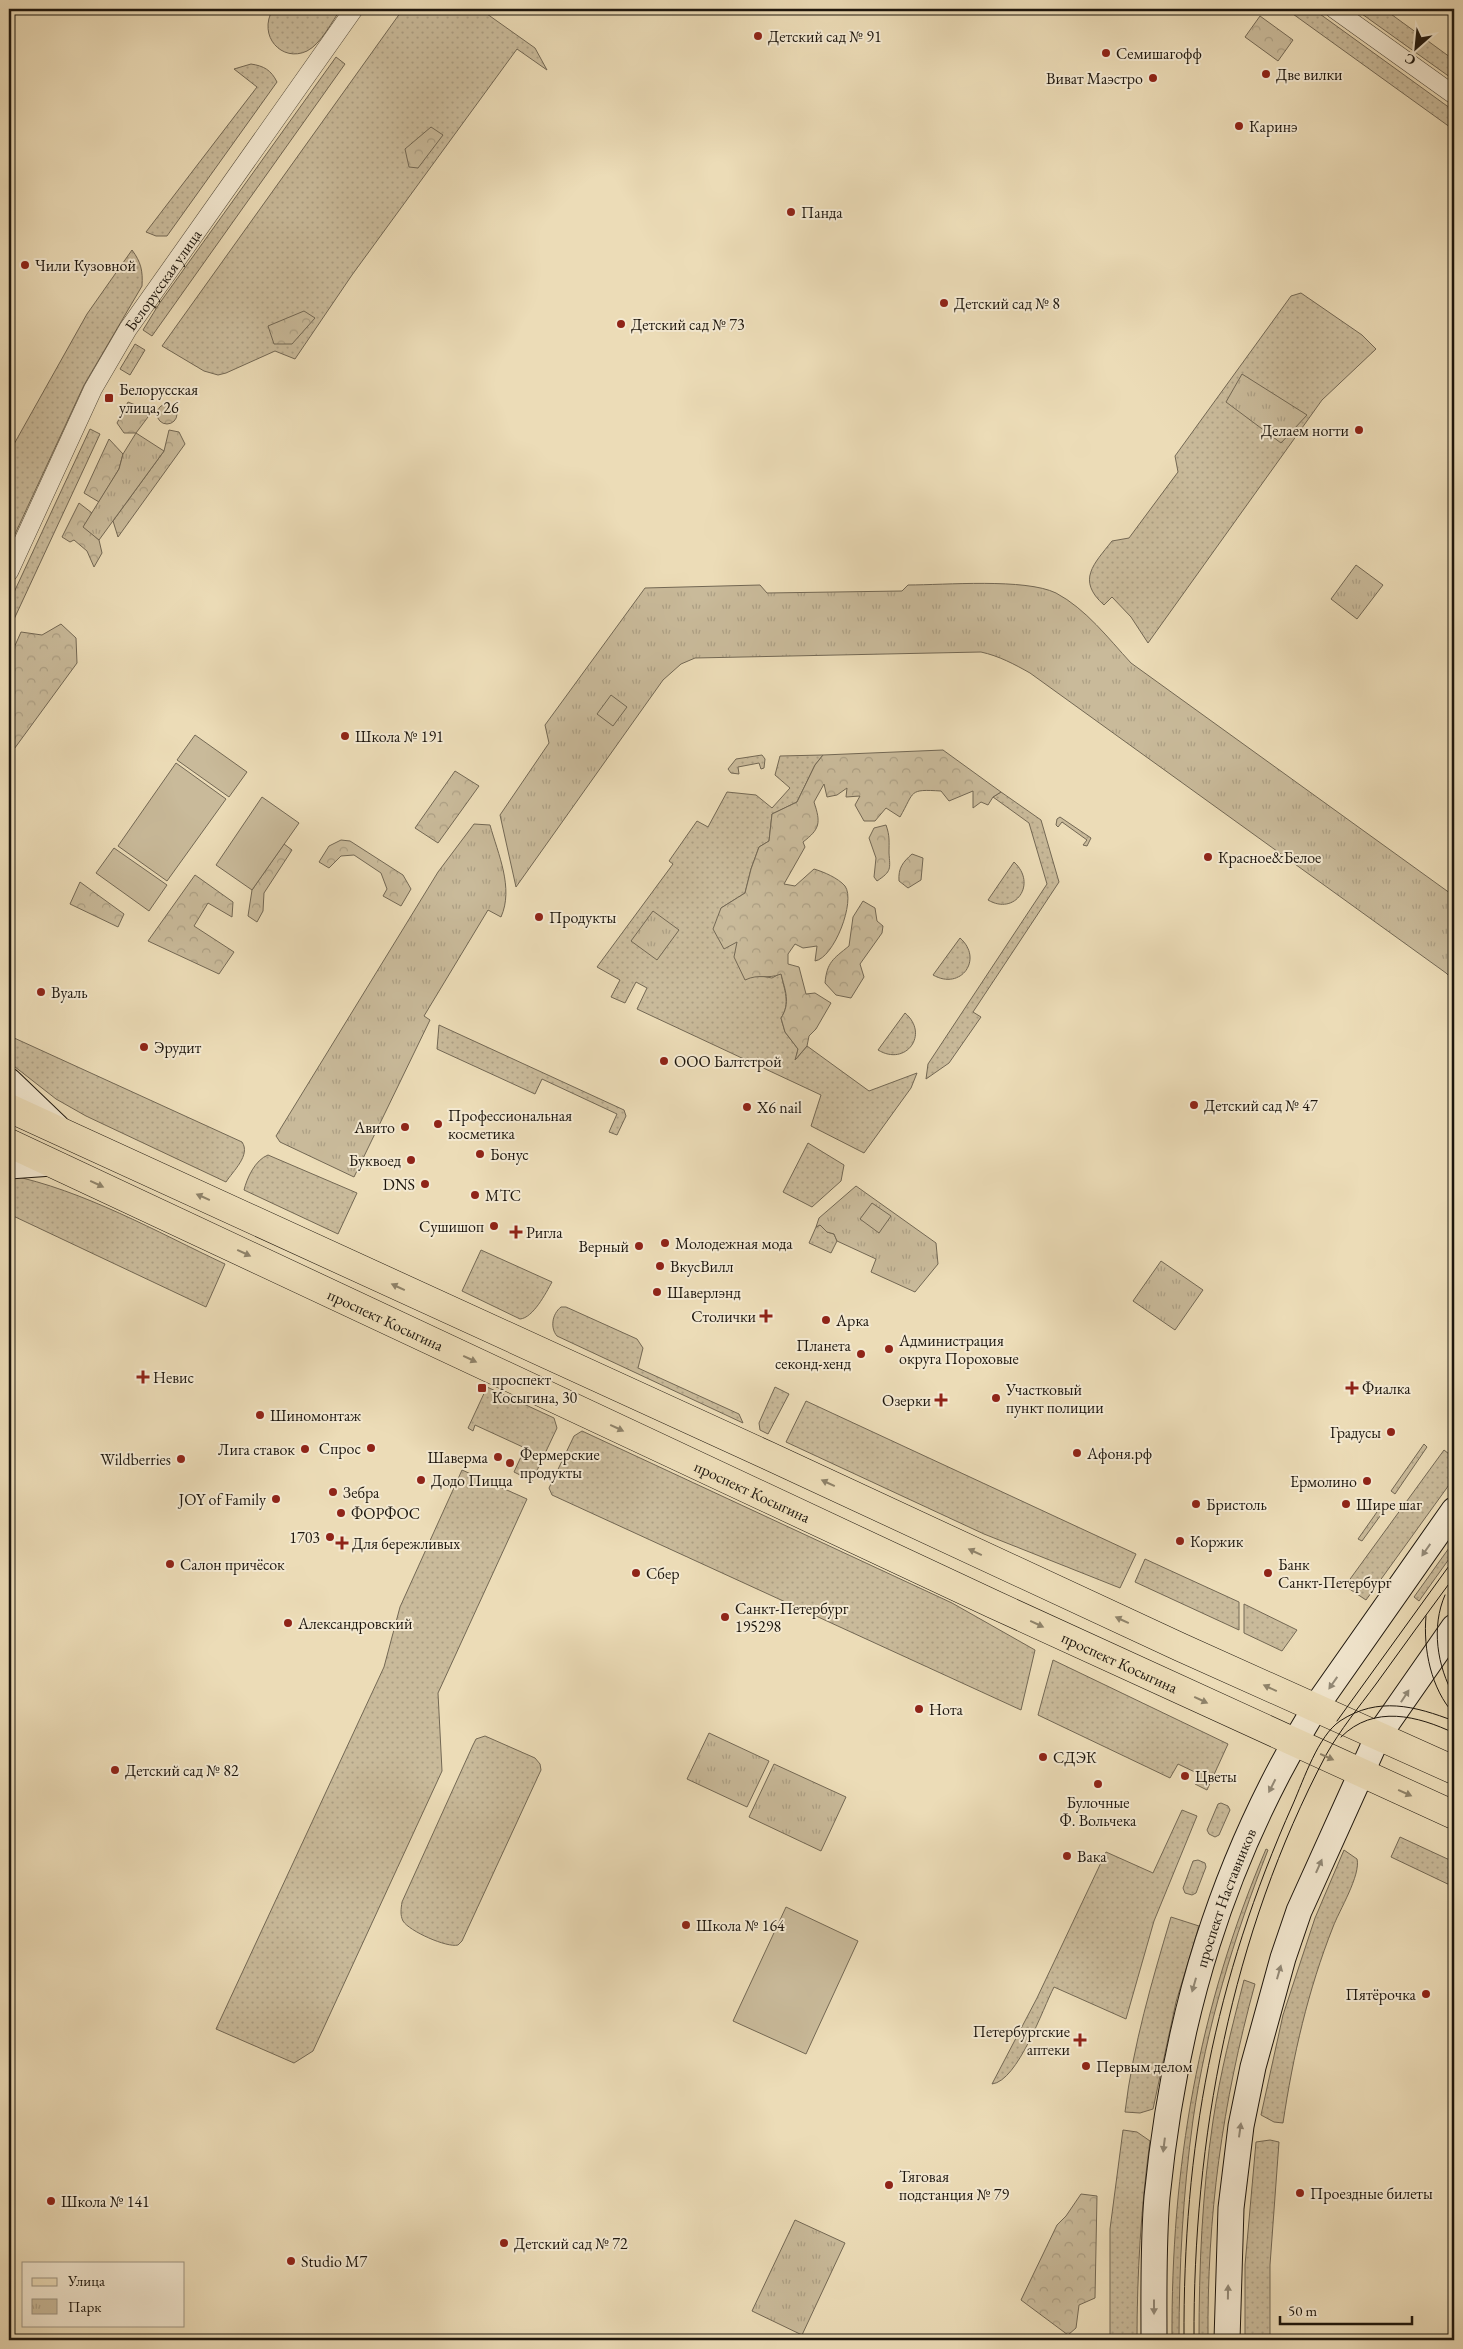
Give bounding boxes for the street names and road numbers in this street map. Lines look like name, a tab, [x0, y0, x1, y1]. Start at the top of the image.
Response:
street label: Белорусская улица	[120, 224, 206, 335]
street label: проспект Косыгина	[324, 1283, 448, 1356]
street label: проспект Косыгина	[691, 1455, 814, 1528]
street label: проспект Косыгина	[1058, 1626, 1182, 1698]
street label: проспект Наставников	[1190, 1825, 1261, 1970]

